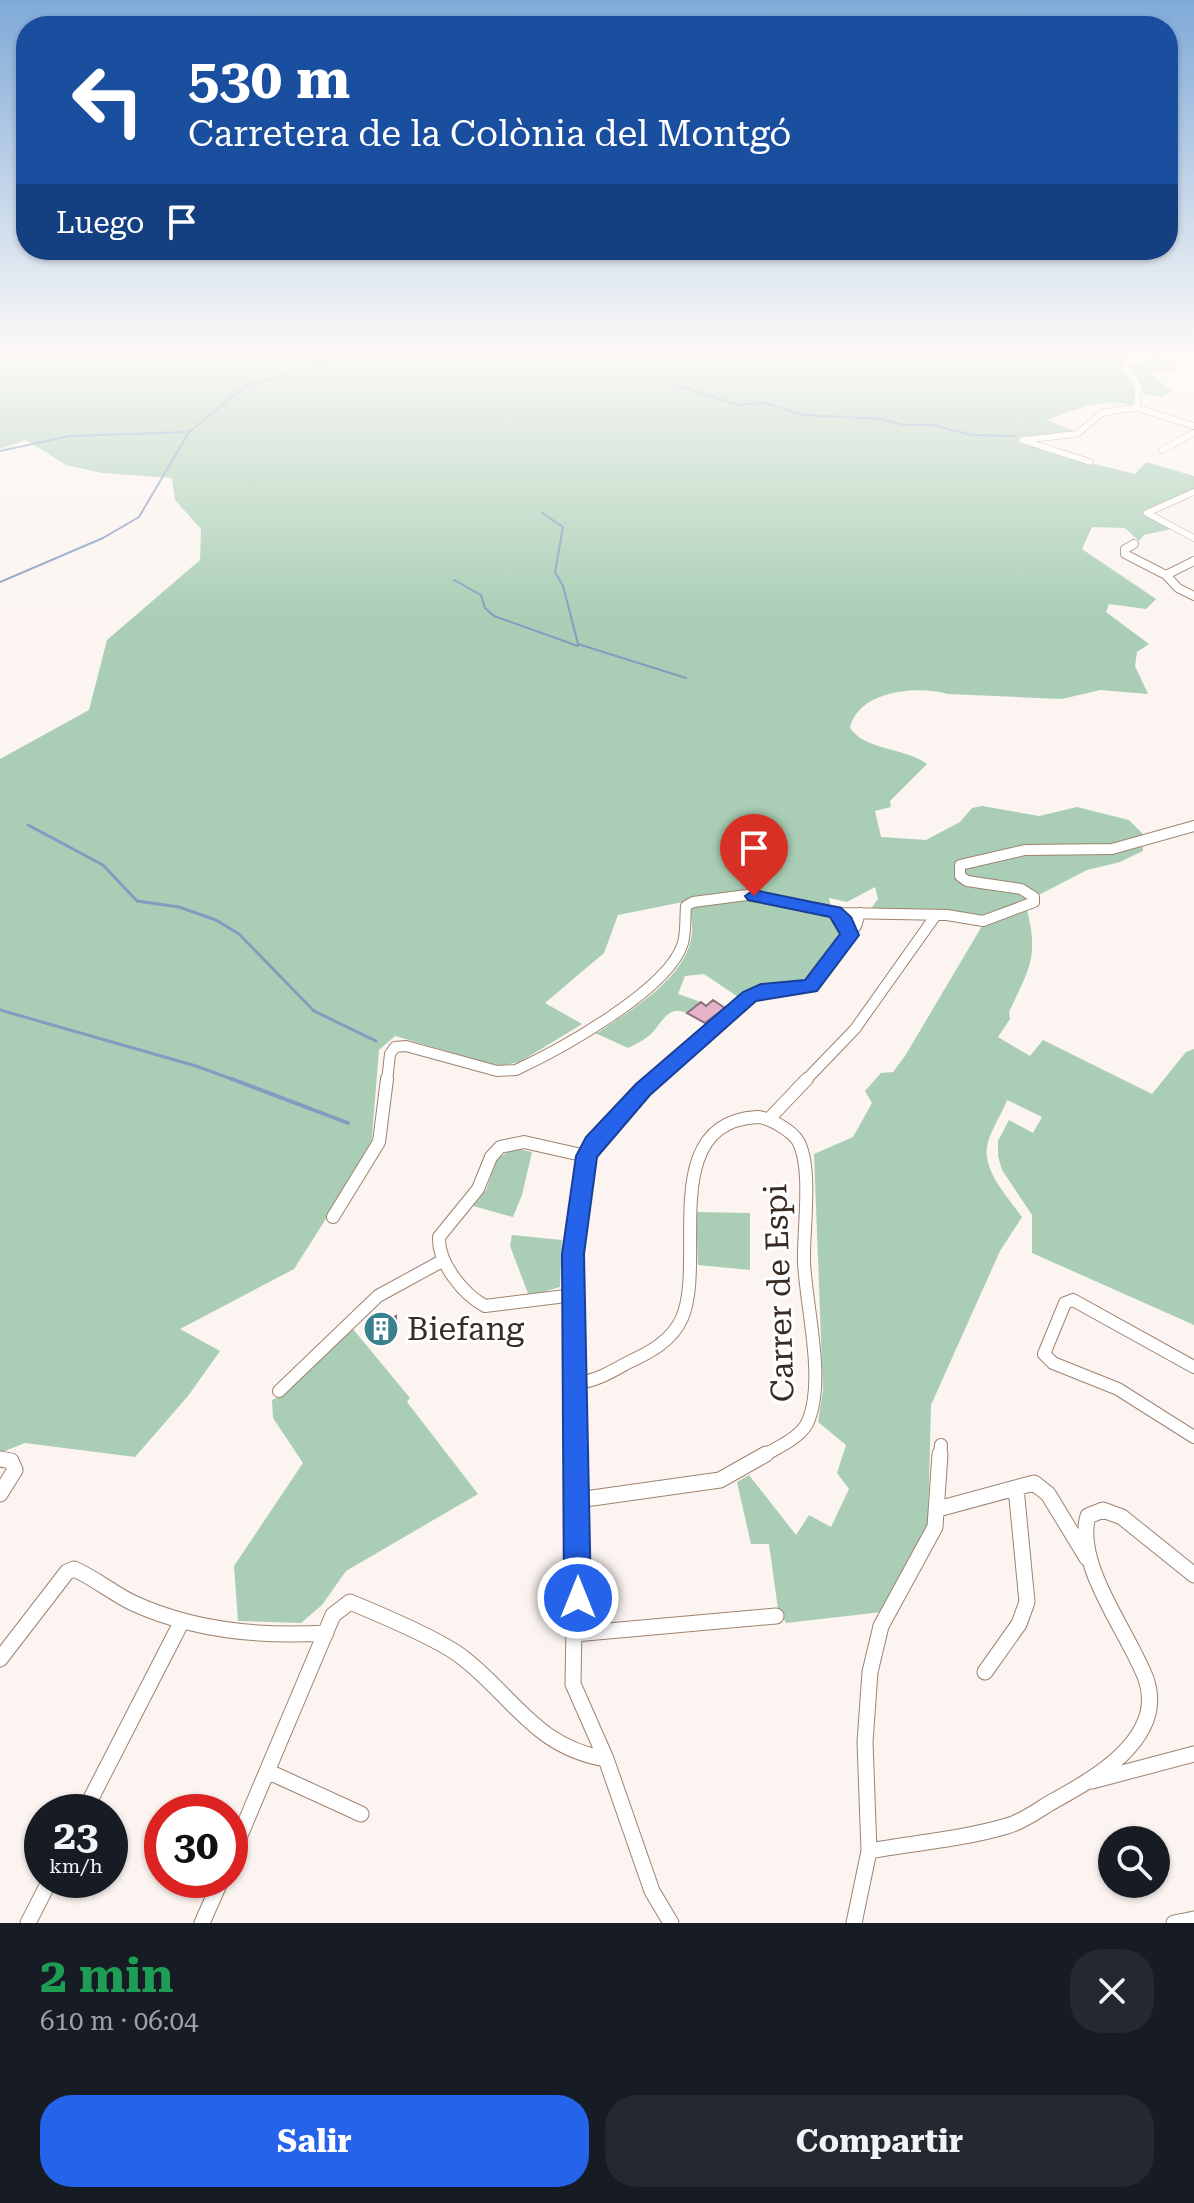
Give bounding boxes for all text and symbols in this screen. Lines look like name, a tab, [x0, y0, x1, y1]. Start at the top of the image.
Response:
text: 530 m	[188, 46, 350, 112]
icon: left	[56, 48, 160, 152]
text: Carretera de la Colònia del Montgó	[188, 113, 791, 155]
icon: arrive	[160, 200, 204, 244]
text: Luego	[56, 205, 144, 240]
pin	[720, 814, 788, 896]
icon: arrive	[732, 826, 776, 870]
street label: Carrer de Espi	[756, 1183, 802, 1403]
building icon: Biefang	[362, 1310, 400, 1348]
place label: Biefang	[407, 1310, 525, 1348]
position arrow	[536, 1556, 620, 1640]
speed limit sign: 30	[144, 1794, 248, 1898]
text: 23	[54, 1812, 98, 1859]
map controls	[1098, 1826, 1170, 1898]
button: search	[1098, 1826, 1170, 1898]
text: km/h	[49, 1854, 103, 1878]
text: 2 min	[40, 1948, 173, 2004]
button: close	[1070, 1949, 1154, 2033]
text: 610 m · 06:04	[40, 2006, 199, 2036]
button: Salir	[40, 2095, 589, 2187]
button: Compartir	[605, 2095, 1154, 2187]

